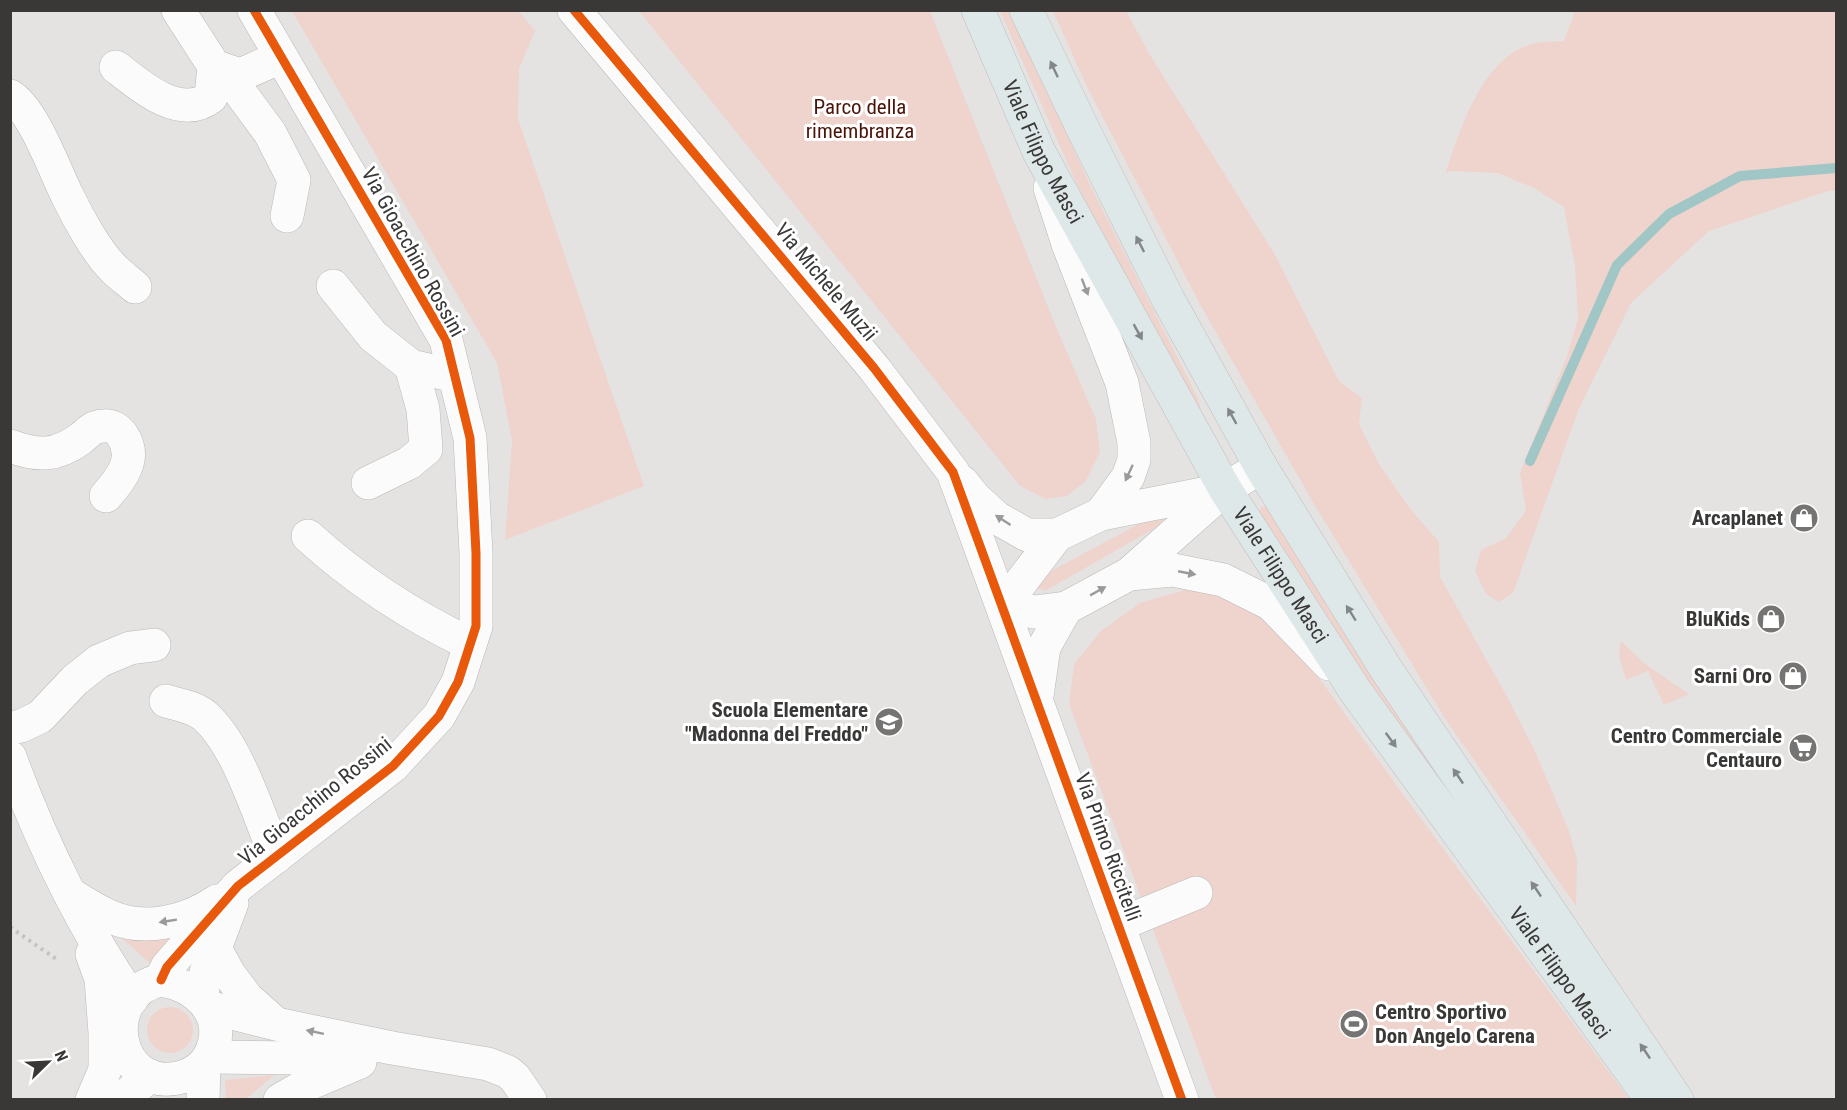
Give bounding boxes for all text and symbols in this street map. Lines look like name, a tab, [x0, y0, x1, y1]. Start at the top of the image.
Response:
one-way arrow	[1050, 60, 1059, 77]
street label: Viale Filippo Masci	[998, 77, 1088, 228]
park label: Parco della rimembranza	[806, 95, 914, 143]
street label: Via Gioacchino Rossini	[356, 163, 470, 341]
street label: Via Michele Muzii	[770, 218, 882, 346]
one-way arrow	[1135, 235, 1145, 252]
one-way arrow	[1080, 279, 1090, 297]
one-way arrow	[1133, 324, 1143, 341]
one-way arrow	[1228, 407, 1238, 424]
one-way arrow	[1124, 464, 1133, 481]
shop icon: Arcaplanet	[1788, 502, 1820, 534]
street label: Viale Filippo Masci	[1228, 503, 1333, 648]
place label: Arcaplanet	[1692, 506, 1783, 530]
one-way arrow	[995, 515, 1011, 526]
one-way arrow	[1178, 569, 1197, 578]
one-way arrow	[1089, 586, 1106, 596]
shop icon: BluKids	[1755, 603, 1787, 635]
one-way arrow	[1346, 605, 1357, 621]
place label: BluKids	[1686, 607, 1750, 631]
shop icon: Sarni Oro	[1777, 660, 1809, 692]
place label: Sarni Oro	[1694, 664, 1772, 688]
place label: Scuola Elementare "Madonna del Freddo"	[685, 698, 868, 746]
school or university icon: Scuola Elementare "Madonna del Freddo"	[873, 706, 905, 738]
place label: Centro Commerciale Centauro	[1611, 724, 1782, 772]
one-way arrow	[1385, 731, 1397, 747]
street label: Via Gioacchino Rossini	[234, 732, 396, 870]
supermarket icon: Centro Commerciale Centauro	[1787, 732, 1819, 764]
one-way arrow	[1453, 767, 1464, 784]
street label: Via Primo Riccitelli	[1070, 770, 1146, 924]
one-way arrow	[1531, 881, 1542, 897]
street label: Viale Filippo Masci	[1504, 902, 1616, 1043]
one-way arrow	[158, 916, 177, 925]
place label: Centro Sportivo Don Angelo Carena	[1375, 1000, 1535, 1048]
sports icon: Centro Sportivo Don Angelo Carena	[1338, 1008, 1370, 1040]
one-way arrow	[306, 1026, 324, 1036]
north arrow	[18, 1032, 78, 1092]
one-way arrow	[1640, 1043, 1651, 1059]
text: N	[51, 1048, 72, 1064]

